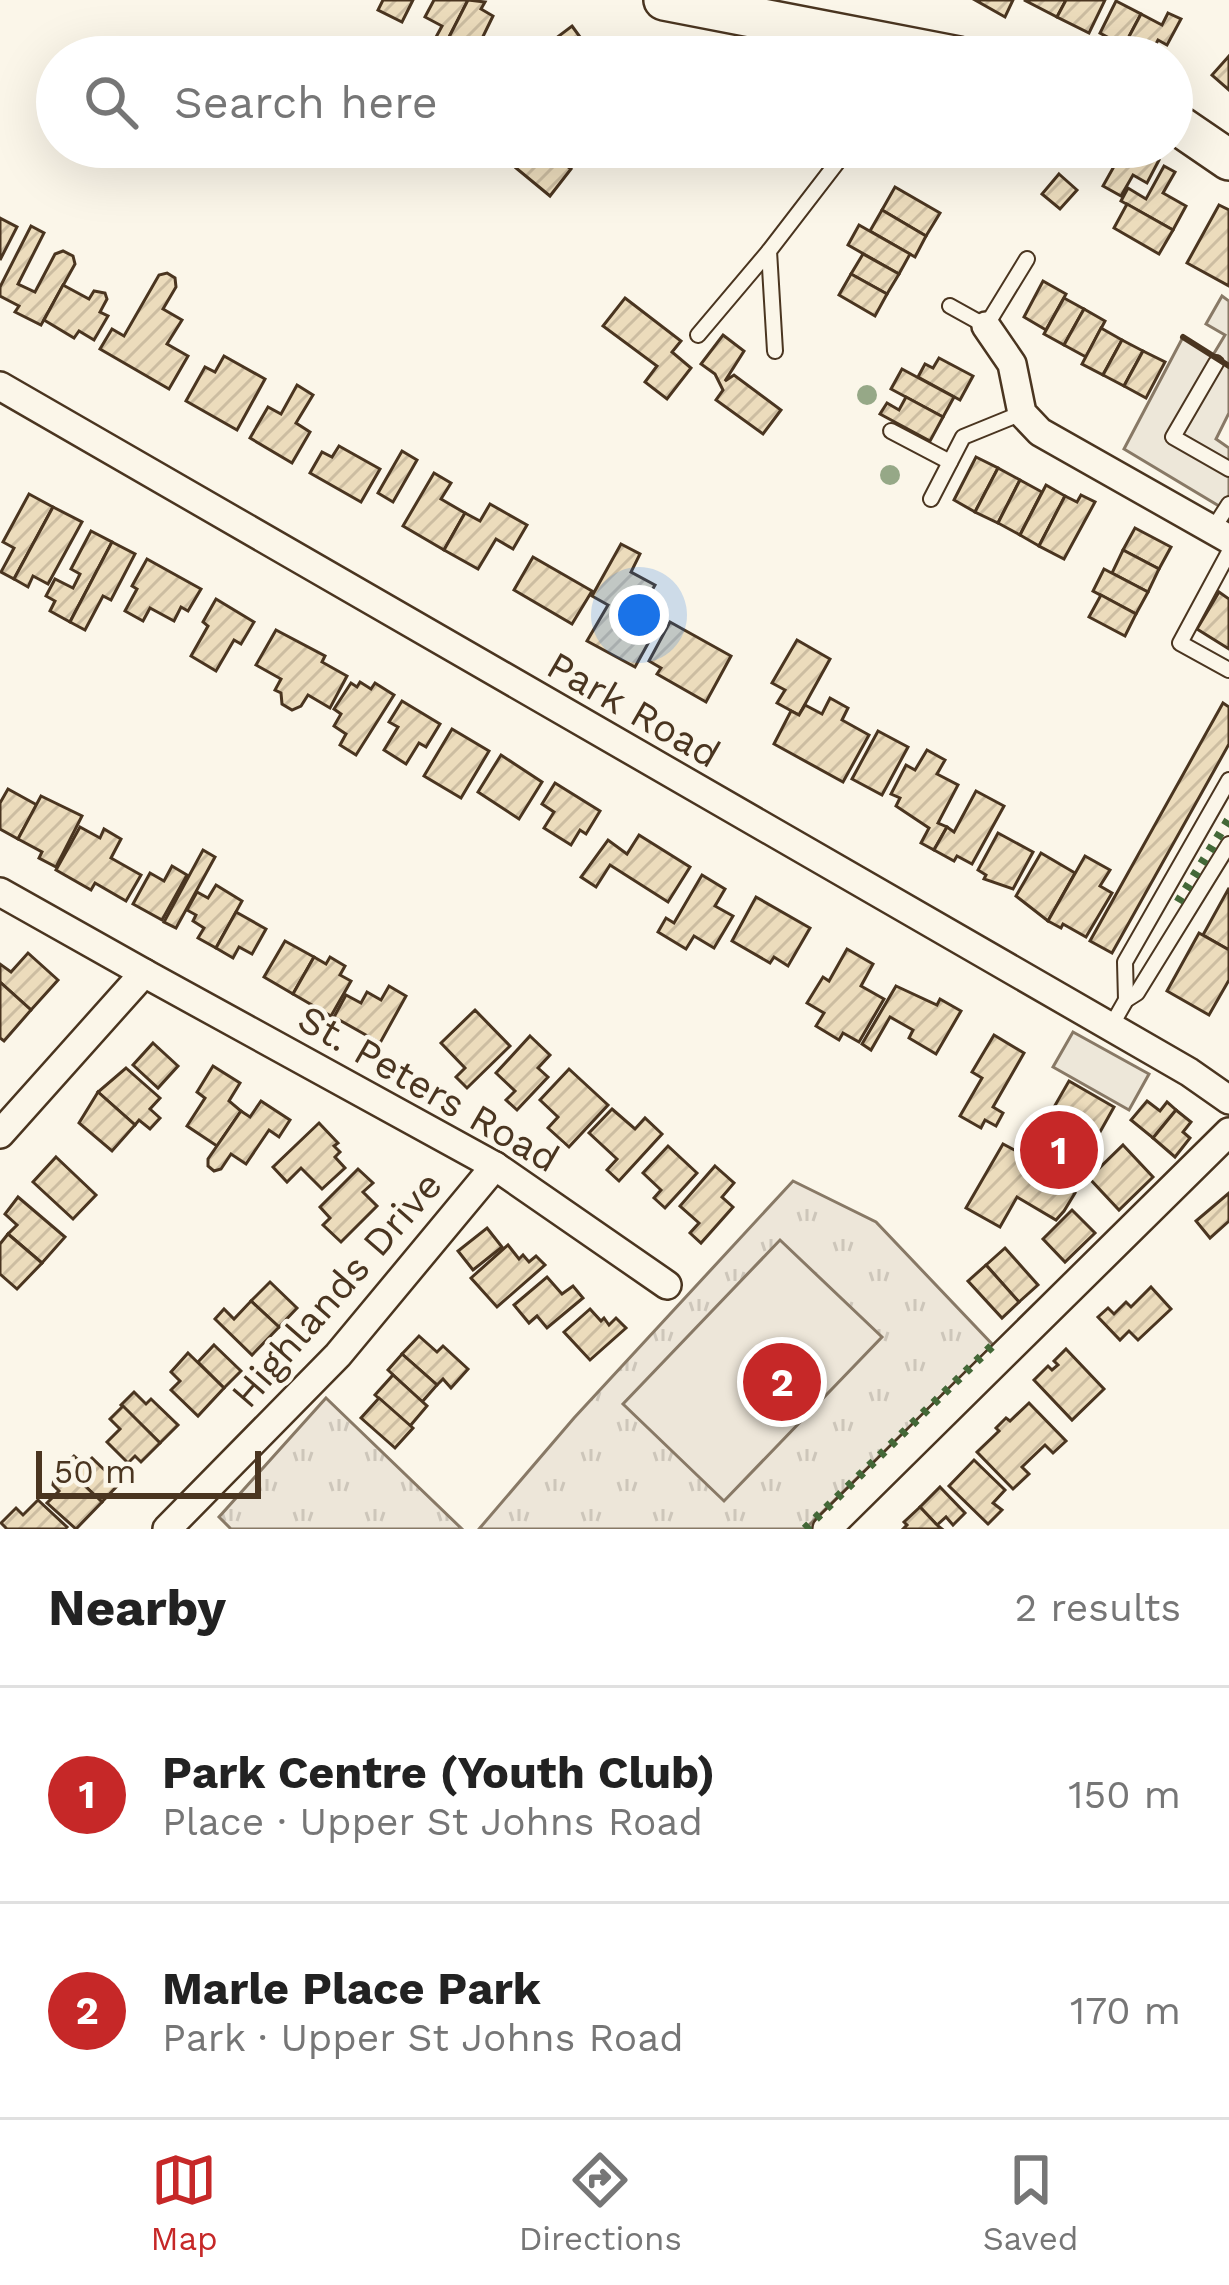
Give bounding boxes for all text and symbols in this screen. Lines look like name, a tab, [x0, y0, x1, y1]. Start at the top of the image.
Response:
search box	[36, 36, 1193, 168]
icon: search	[78, 69, 144, 135]
text: Search here	[174, 76, 438, 129]
your location	[609, 585, 669, 645]
street label: Park Road	[540, 642, 728, 777]
street label: St. Peters Road	[290, 996, 567, 1181]
pin: 1	[1020, 1105, 1098, 1195]
street label: Highlands Drive	[222, 1162, 451, 1416]
pin: 2	[743, 1337, 821, 1427]
scale bar	[36, 1445, 261, 1498]
text: 50 m	[54, 1452, 136, 1491]
text: Nearby	[48, 1578, 226, 1637]
text: 2 results	[1015, 1585, 1181, 1630]
text: Park Centre (Youth Club)	[162, 1746, 715, 1799]
text: 1	[79, 1772, 95, 1817]
text: 150 m	[1068, 1772, 1181, 1817]
text: Place · Upper St Johns Road	[162, 1799, 703, 1844]
text: Marle Place Park	[162, 1962, 541, 2015]
text: 2	[75, 1988, 99, 2033]
text: 170 m	[1070, 1988, 1181, 2033]
text: Park · Upper St Johns Road	[162, 2015, 684, 2060]
tab: Map	[150, 2147, 218, 2258]
tab: Directions	[519, 2147, 682, 2258]
tab: Saved	[983, 2147, 1079, 2258]

